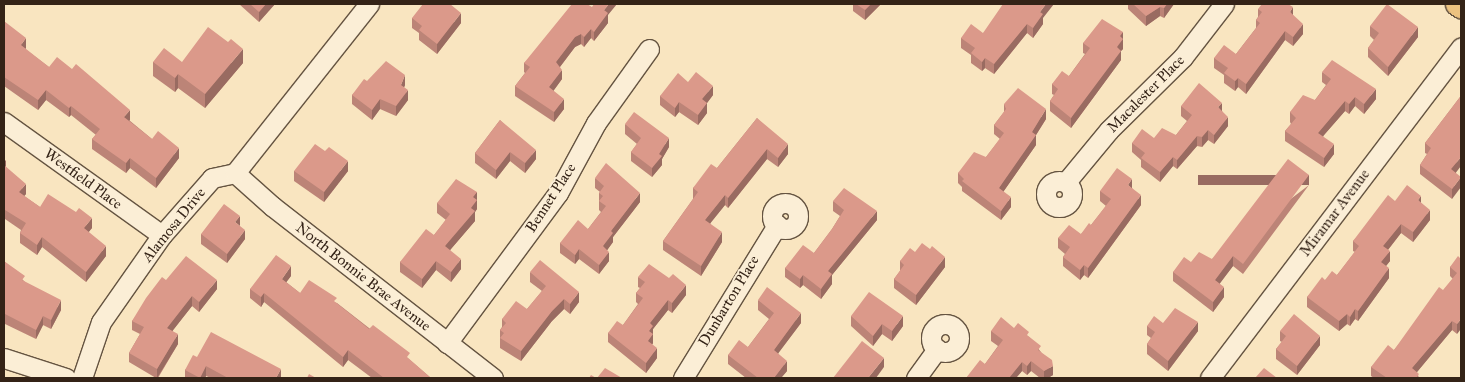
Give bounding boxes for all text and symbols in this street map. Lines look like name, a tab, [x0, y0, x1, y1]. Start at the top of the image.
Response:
street label: Macalester Place	[1104, 52, 1188, 136]
street label: Westfield Place	[41, 145, 125, 213]
street label: Bennet Place	[522, 160, 580, 236]
street label: Miramar Avenue	[1296, 166, 1374, 260]
street label: Alamosa Drive	[139, 184, 209, 266]
street label: North Bonnie Brae Avenue	[292, 219, 434, 335]
street label: Dunbarton Place	[695, 252, 763, 350]

